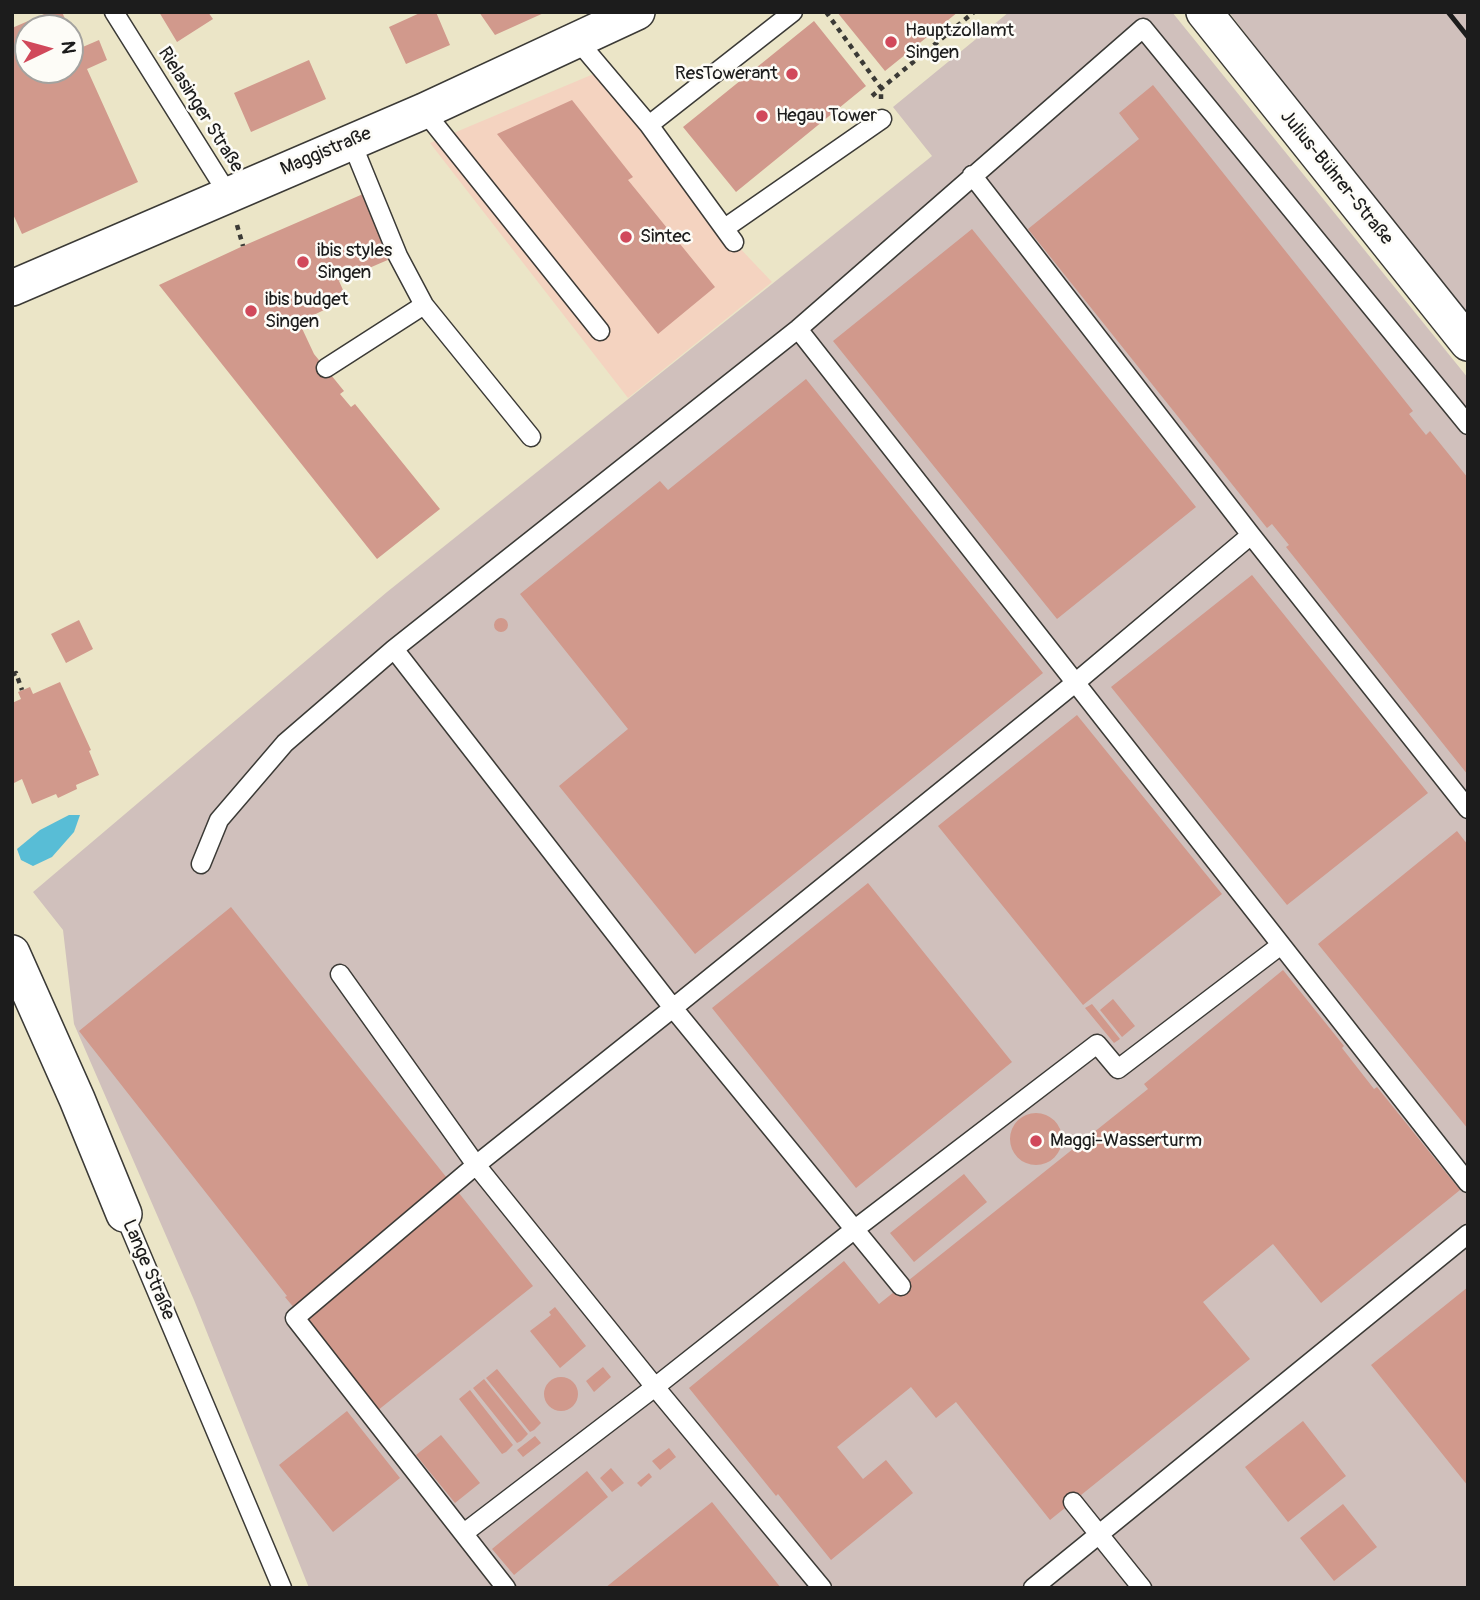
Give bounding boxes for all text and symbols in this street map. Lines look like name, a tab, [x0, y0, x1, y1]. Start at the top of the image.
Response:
north arrow	[14, 14, 84, 84]
place label: Hauptzollamt Singen	[905, 20, 1014, 64]
marker: Hauptzollamt Singen	[883, 34, 899, 50]
text: N	[55, 40, 80, 55]
street label: Rielasinger Straße	[152, 43, 248, 177]
place label: ResTowerant	[675, 63, 778, 85]
marker: ResTowerant	[784, 66, 800, 82]
place label: Hegau Tower	[776, 105, 877, 127]
street label: Julius-Bührer-Straße	[1275, 106, 1397, 250]
marker: Hegau Tower	[754, 108, 770, 124]
street label: Maggistraße	[277, 123, 375, 181]
place label: Sintec	[640, 226, 692, 248]
marker: Sintec	[618, 229, 634, 245]
place label: ibis styles Singen	[317, 240, 392, 284]
marker: ibis styles Singen	[295, 254, 311, 270]
place label: ibis budget Singen	[265, 289, 348, 333]
marker: ibis budget Singen	[243, 303, 259, 319]
place label: Maggi-Wasserturm	[1050, 1130, 1202, 1152]
marker: Maggi-Wasserturm	[1028, 1133, 1044, 1149]
street label: Lange Straße	[117, 1216, 179, 1324]

